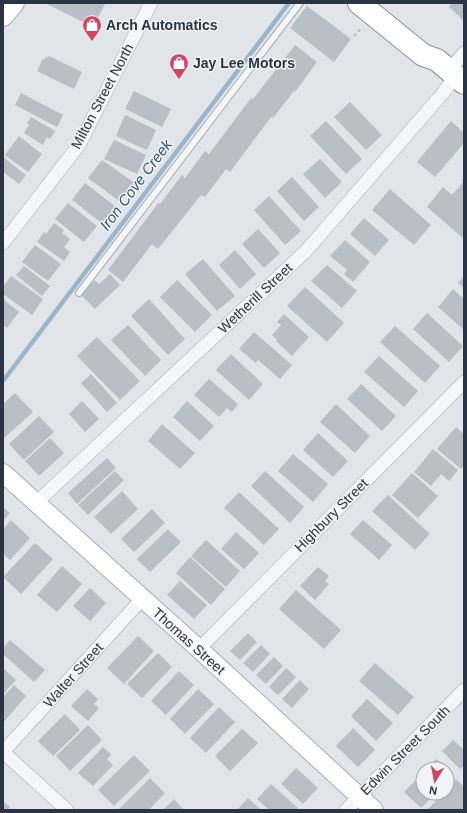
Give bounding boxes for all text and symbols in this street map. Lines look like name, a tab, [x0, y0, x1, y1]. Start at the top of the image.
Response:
shop icon: Arch Automatics	[81, 14, 103, 42]
place label: Arch Automatics	[106, 17, 218, 33]
street label: Milton Street North	[68, 41, 136, 151]
shop icon: Jay Lee Motors	[168, 52, 190, 80]
place label: Jay Lee Motors	[193, 55, 295, 71]
water label: Iron Cove Creek	[96, 135, 176, 233]
street label: Wetherill Street	[215, 260, 295, 336]
street label: Highbury Street	[291, 475, 371, 555]
street label: Thomas Street	[150, 604, 229, 678]
street label: Walter Street	[40, 639, 106, 711]
street label: Edwin Street South	[357, 702, 453, 798]
north arrow	[415, 761, 455, 801]
text: N	[428, 784, 438, 797]

